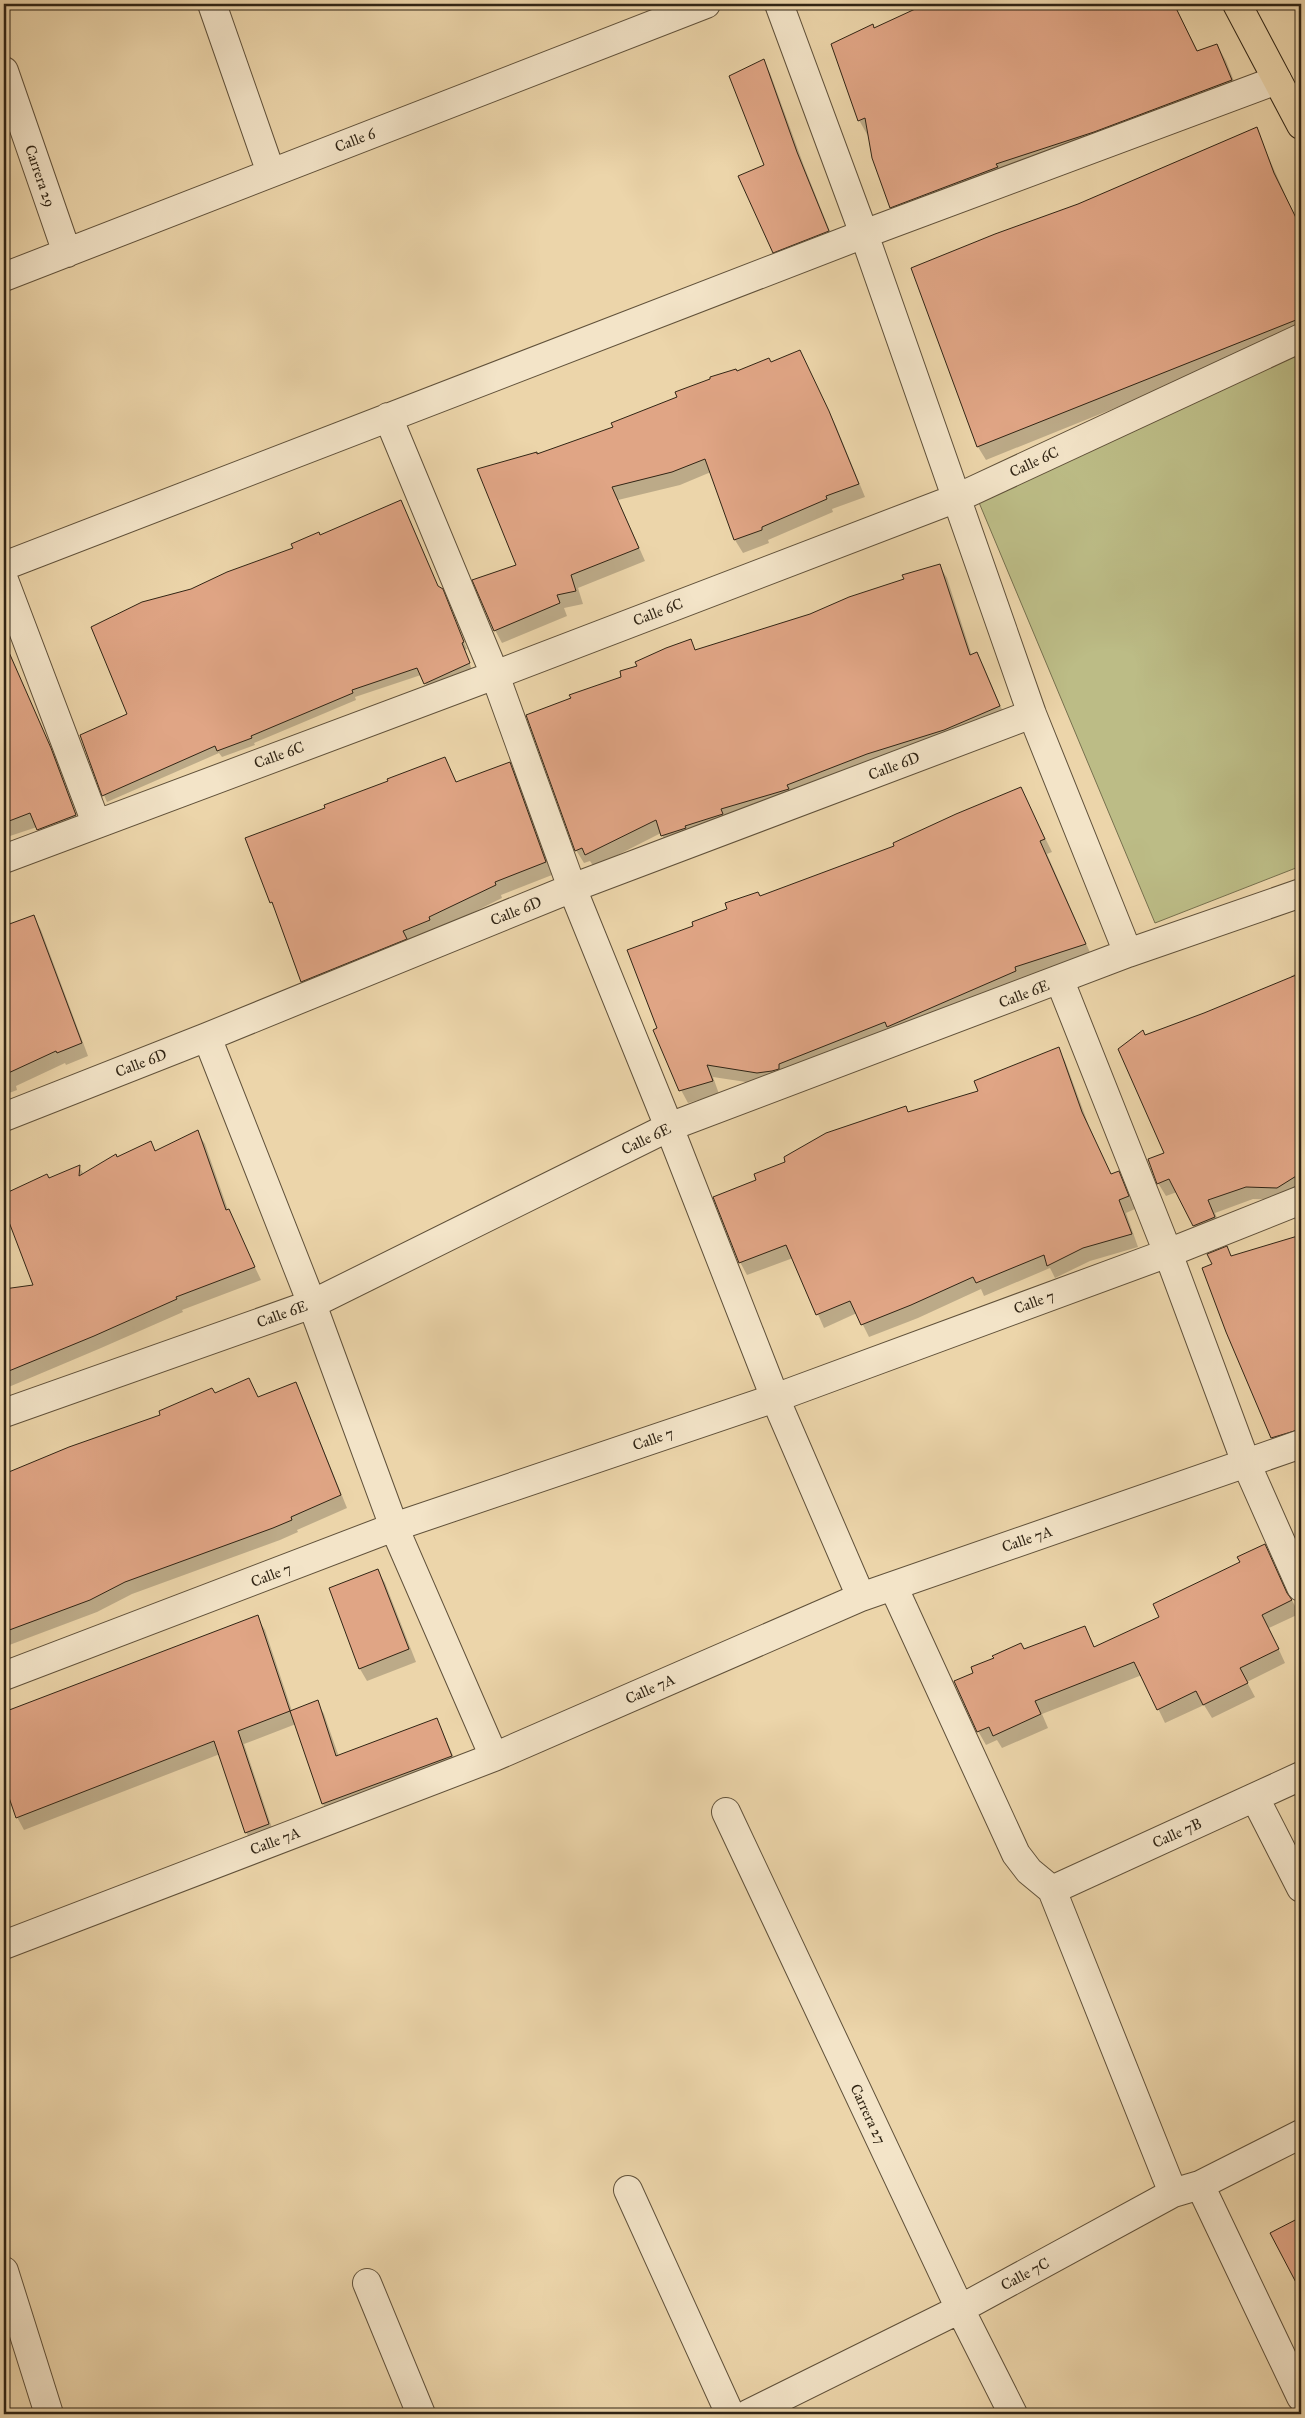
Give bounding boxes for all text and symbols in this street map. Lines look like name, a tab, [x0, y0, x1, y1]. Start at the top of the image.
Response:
street label: Calle 6	[332, 124, 379, 156]
street label: Carrera 29	[21, 143, 59, 209]
street label: Calle 6C	[1007, 443, 1061, 481]
street label: Calle 6C	[630, 594, 686, 630]
street label: Calle 6C	[251, 738, 307, 772]
street label: Calle 6D	[866, 748, 922, 784]
street label: Calle 6D	[488, 893, 544, 929]
street label: Calle 6E	[996, 976, 1052, 1012]
street label: Calle 6D	[113, 1045, 169, 1081]
street label: Calle 6E	[618, 1119, 674, 1159]
street label: Calle 7	[1011, 1286, 1057, 1318]
street label: Calle 6E	[254, 1296, 310, 1331]
street label: Calle 7	[630, 1424, 676, 1454]
street label: Calle 7A	[999, 1522, 1055, 1556]
street label: Calle 7	[248, 1559, 294, 1591]
street label: Calle 7A	[622, 1670, 678, 1708]
street label: Calle 7B	[1150, 1814, 1204, 1852]
street label: Calle 7A	[247, 1823, 303, 1859]
street label: Carrera 27	[846, 2081, 890, 2147]
street label: Calle 7C	[998, 2254, 1052, 2294]

